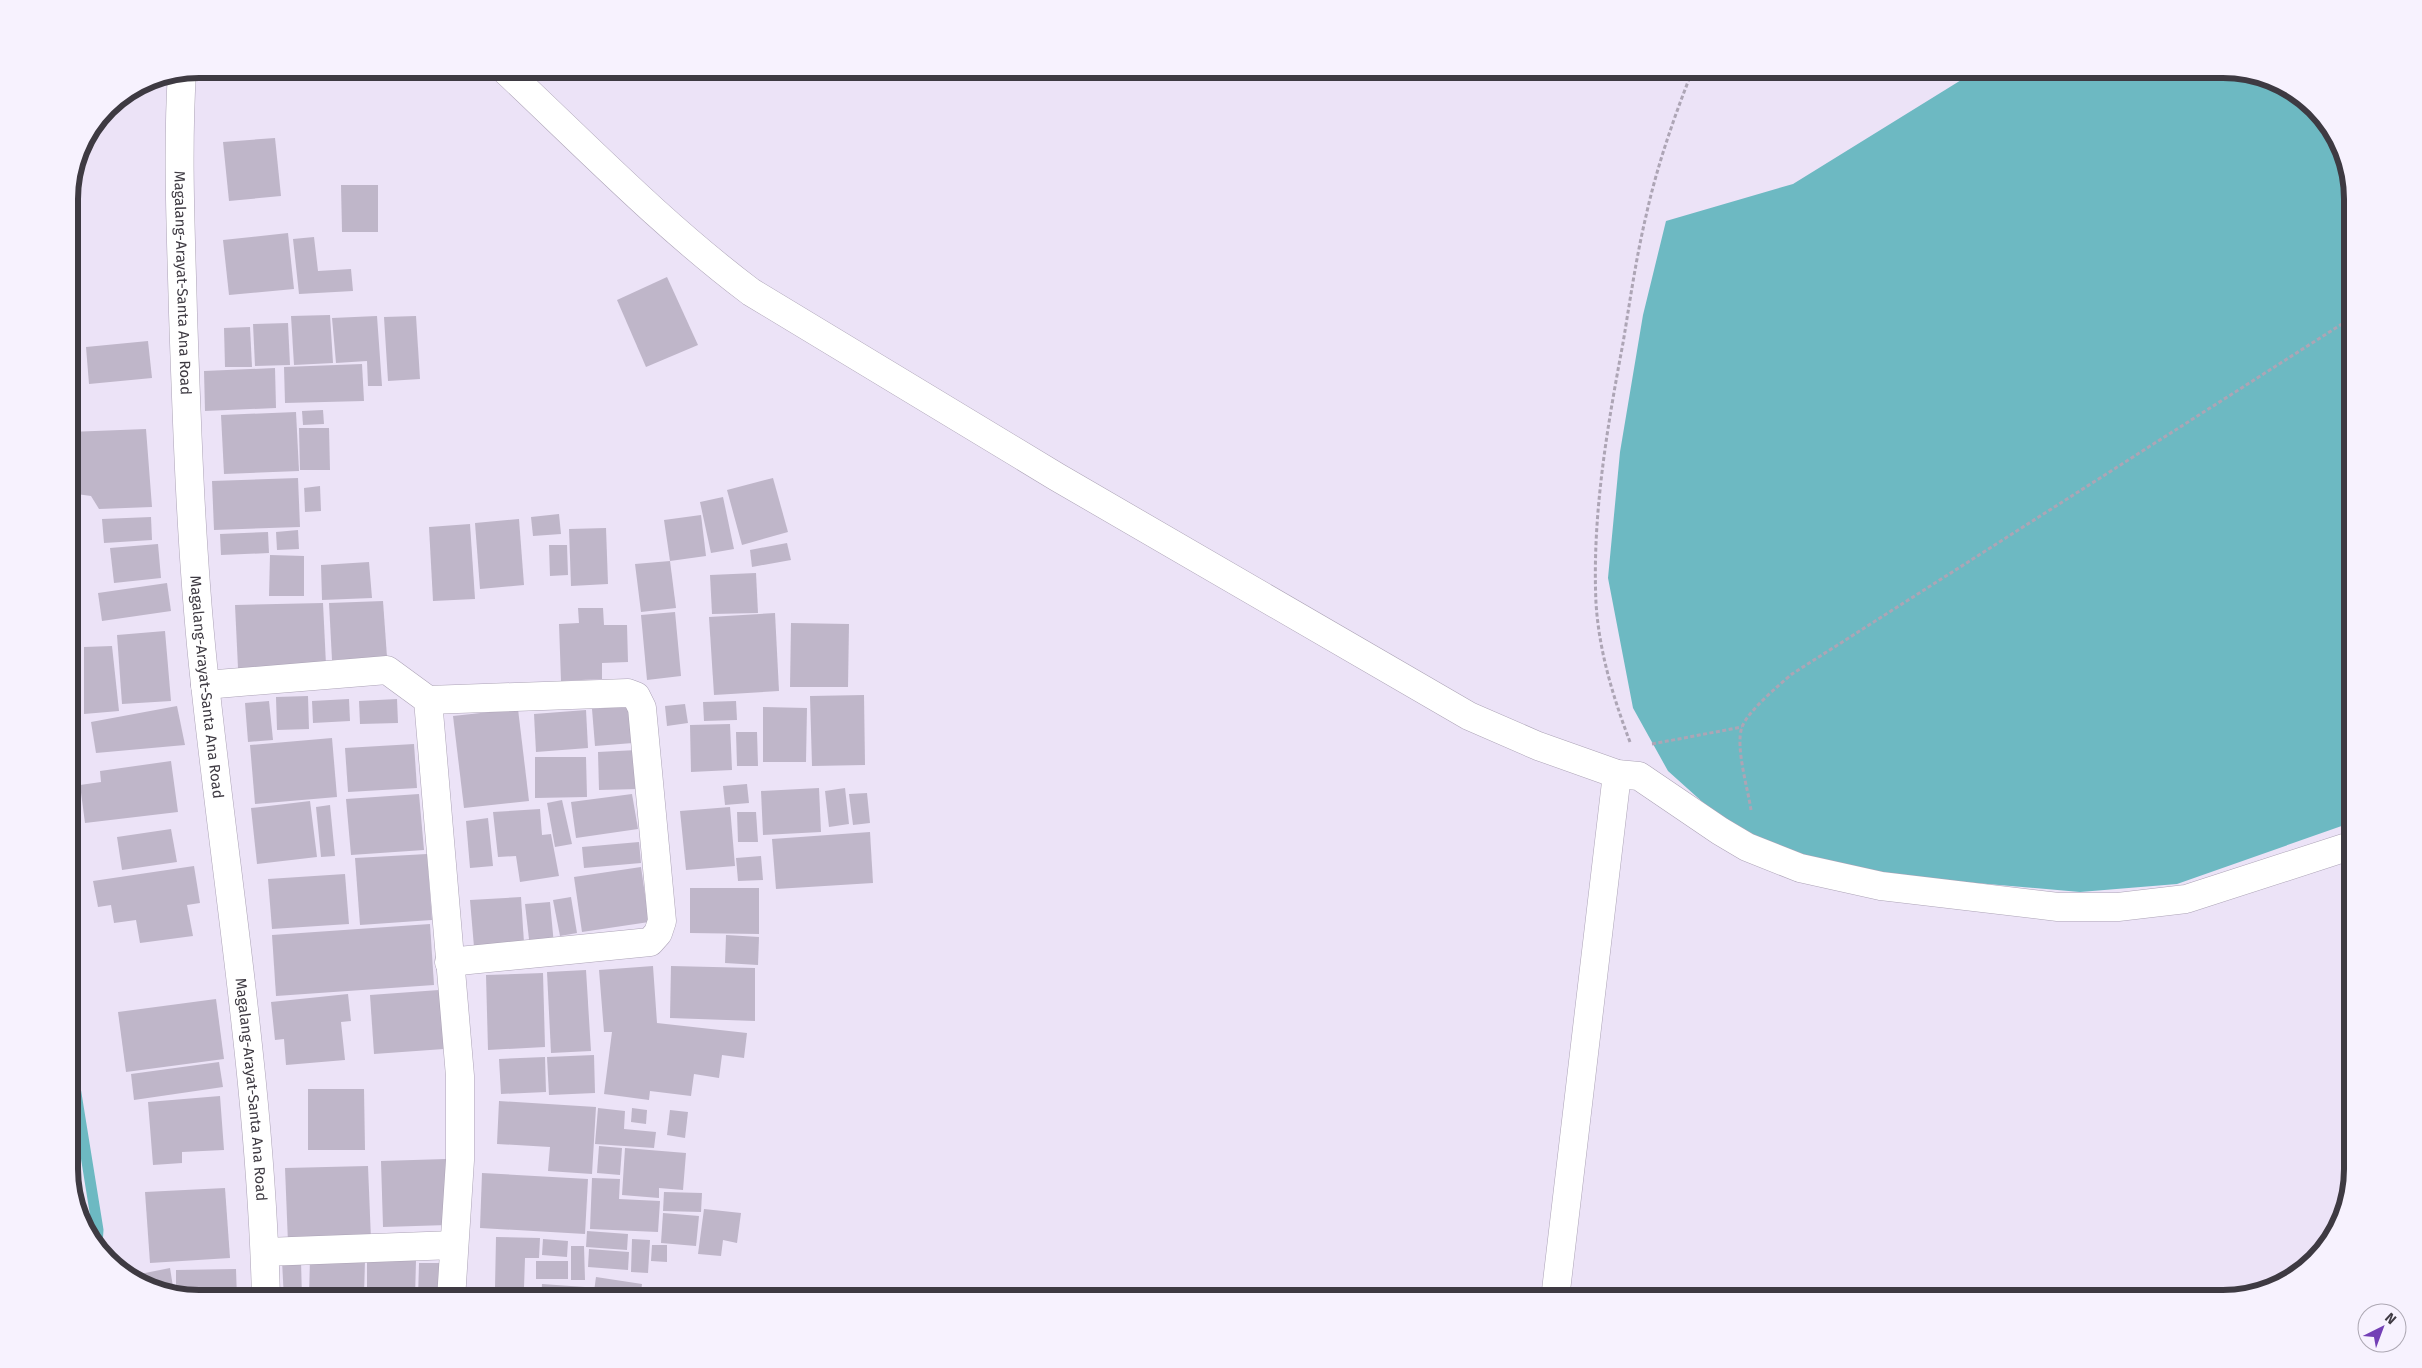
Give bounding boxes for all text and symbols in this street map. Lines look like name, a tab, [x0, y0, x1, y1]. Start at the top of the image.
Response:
street label: Magalang-Arayat-Santa Ana Road	[171, 171, 195, 395]
street label: Magalang-Arayat-Santa Ana Road	[186, 575, 227, 800]
street label: Magalang-Arayat-Santa Ana Road	[231, 977, 271, 1202]
north arrow	[2357, 1303, 2407, 1353]
text: N	[2381, 1309, 2400, 1328]

